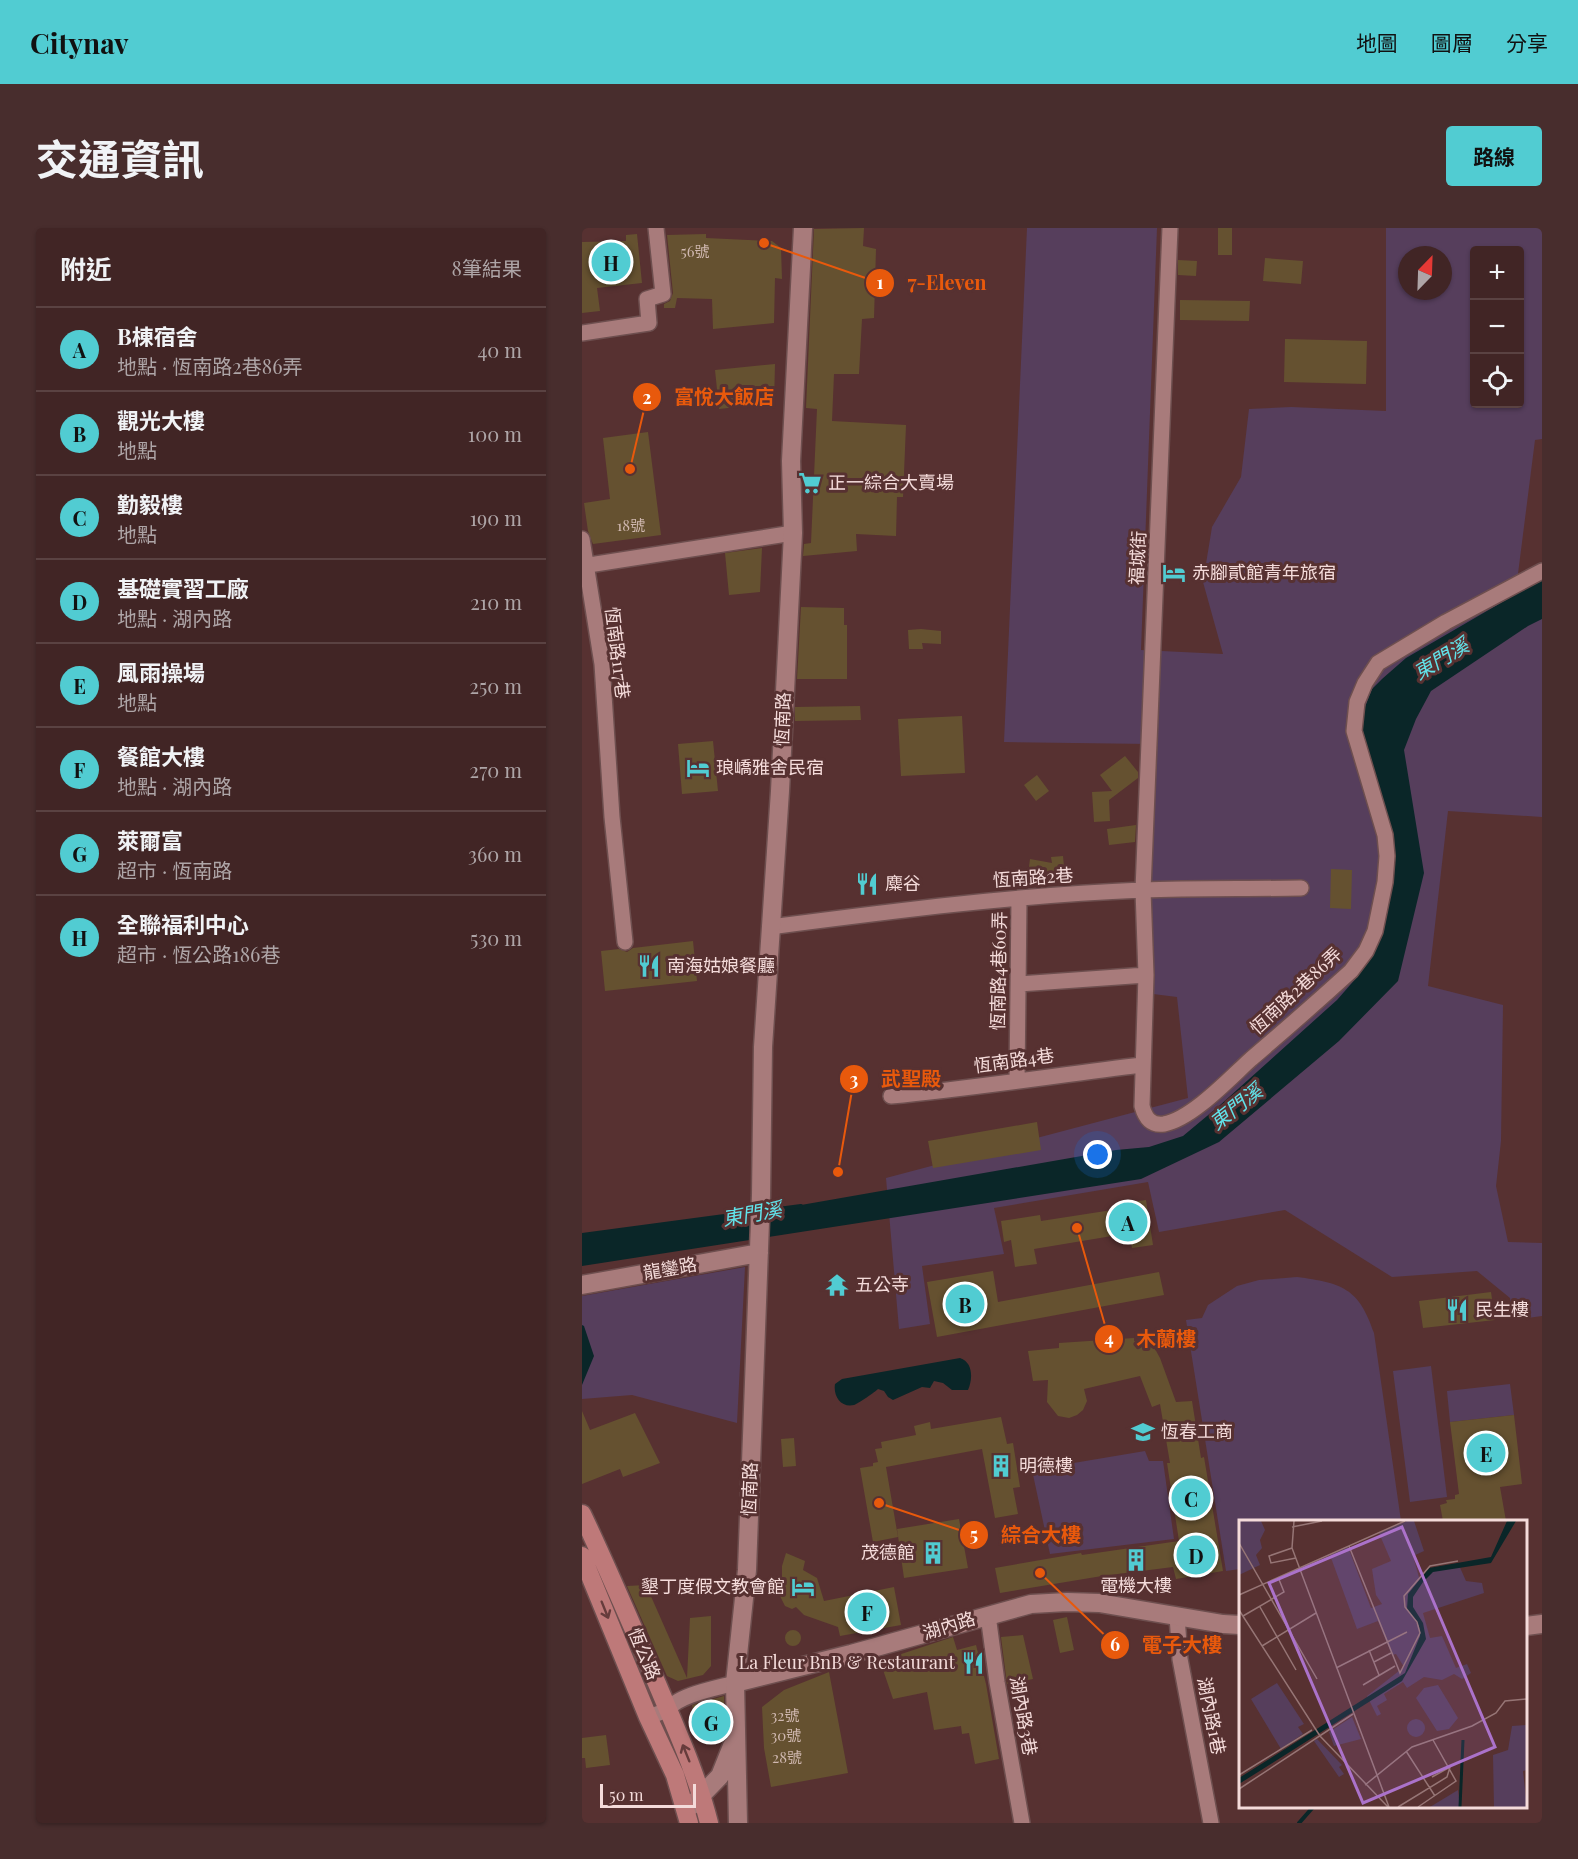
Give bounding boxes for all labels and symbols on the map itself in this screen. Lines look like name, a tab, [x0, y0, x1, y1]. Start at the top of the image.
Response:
pin: H	[591, 240, 630, 285]
house number: 56號	[681, 241, 709, 261]
north arrow	[1398, 246, 1452, 300]
callout: 7-Eleven	[865, 264, 998, 302]
text: 7-Eleven	[907, 268, 987, 295]
text: 1	[877, 270, 884, 294]
callout: 富悅大飯店	[632, 378, 786, 416]
text: 富悅大飯店	[674, 382, 774, 409]
text: 2	[642, 385, 652, 409]
supermarket icon: 正一綜合大賣場	[797, 470, 823, 496]
place label: 正一綜合大賣場	[828, 470, 954, 494]
house number: 18號	[617, 515, 645, 535]
street label: 福城街	[1124, 530, 1150, 586]
hotel icon: 赤腳貳館青年旅宿	[1161, 560, 1187, 586]
place label: 赤腳貳館青年旅宿	[1192, 560, 1336, 584]
street label: 恆南路117巷	[600, 605, 636, 700]
water label: 東門溪	[1408, 629, 1475, 685]
street label: 恆南路	[769, 692, 795, 746]
hotel icon: 琅嶠雅舍民宿	[685, 755, 711, 781]
place label: 琅嶠雅舍民宿	[716, 755, 824, 779]
street label: 恆南路2巷	[992, 862, 1074, 892]
restaurant icon: 麋谷	[854, 871, 880, 897]
place label: 麋谷	[885, 871, 921, 895]
street label: 恆南路4巷60弄	[985, 911, 1011, 1031]
street label: 恆南路2巷86弄	[1244, 941, 1346, 1039]
restaurant icon: 南海姑娘餐廳	[636, 953, 662, 979]
place label: 南海姑娘餐廳	[667, 953, 775, 977]
street label: 恆南路4巷	[972, 1042, 1056, 1078]
callout: 武聖殿	[839, 1060, 953, 1098]
text: 武聖殿	[881, 1064, 941, 1091]
text: 3	[850, 1067, 859, 1091]
water label: 東門溪	[1203, 1075, 1269, 1135]
your location	[1083, 1140, 1112, 1169]
water label: 東門溪	[720, 1193, 787, 1231]
pin: A	[1108, 1200, 1148, 1244]
street label: 龍鑾路	[641, 1252, 698, 1285]
temple icon: 五公寺	[824, 1272, 850, 1298]
place label: 五公寺	[855, 1272, 909, 1296]
pin: B	[946, 1282, 985, 1326]
restaurant icon: 民生樓	[1444, 1297, 1470, 1323]
place label: 民生樓	[1475, 1297, 1529, 1321]
callout: 木蘭樓	[1094, 1320, 1208, 1358]
text: 木蘭樓	[1136, 1324, 1196, 1351]
text: 4	[1104, 1326, 1114, 1350]
school or university icon: 恆春工商	[1130, 1419, 1156, 1445]
place label: 恆春工商	[1161, 1419, 1233, 1443]
pin: E	[1466, 1430, 1506, 1476]
building icon: 明德樓	[988, 1453, 1014, 1479]
place label: 明德樓	[1019, 1453, 1073, 1477]
street label: 恆南路	[736, 1462, 762, 1516]
pin: C	[1172, 1476, 1210, 1520]
callout: 綜合大樓	[959, 1516, 1093, 1554]
text: 綜合大樓	[1001, 1520, 1081, 1547]
inset map	[1239, 1520, 1527, 1808]
text: 5	[970, 1522, 978, 1546]
pin: D	[1176, 1532, 1216, 1578]
place label: 茂德館	[861, 1540, 915, 1564]
building icon: 茂德館	[920, 1540, 946, 1566]
building icon: 電機大樓	[1123, 1547, 1149, 1573]
place label: 電機大樓	[1100, 1573, 1172, 1597]
place label: 墾丁度假文教會館	[641, 1574, 785, 1598]
hotel icon: 墾丁度假文教會館	[790, 1574, 816, 1600]
pin: F	[848, 1590, 886, 1634]
one-way arrow	[600, 1600, 611, 1618]
street label: 湖內路	[919, 1606, 978, 1644]
street label: 恆公路	[623, 1624, 667, 1683]
callout: 電子大樓	[1100, 1626, 1234, 1664]
text: 電子大樓	[1142, 1630, 1222, 1657]
text: 6	[1110, 1632, 1120, 1656]
place label: La Fleur BnB & Restaurant	[739, 1650, 956, 1674]
restaurant icon: La Fleur BnB & Restaurant	[960, 1650, 986, 1676]
street label: 湖內路3巷	[1005, 1674, 1043, 1757]
street label: 湖內路1巷	[1193, 1675, 1231, 1757]
pin: G	[692, 1700, 730, 1744]
house number: 32號	[771, 1705, 799, 1725]
house number: 30號	[771, 1725, 801, 1745]
one-way arrow	[680, 1744, 691, 1763]
house number: 28號	[772, 1747, 802, 1767]
scale bar	[600, 1781, 696, 1808]

